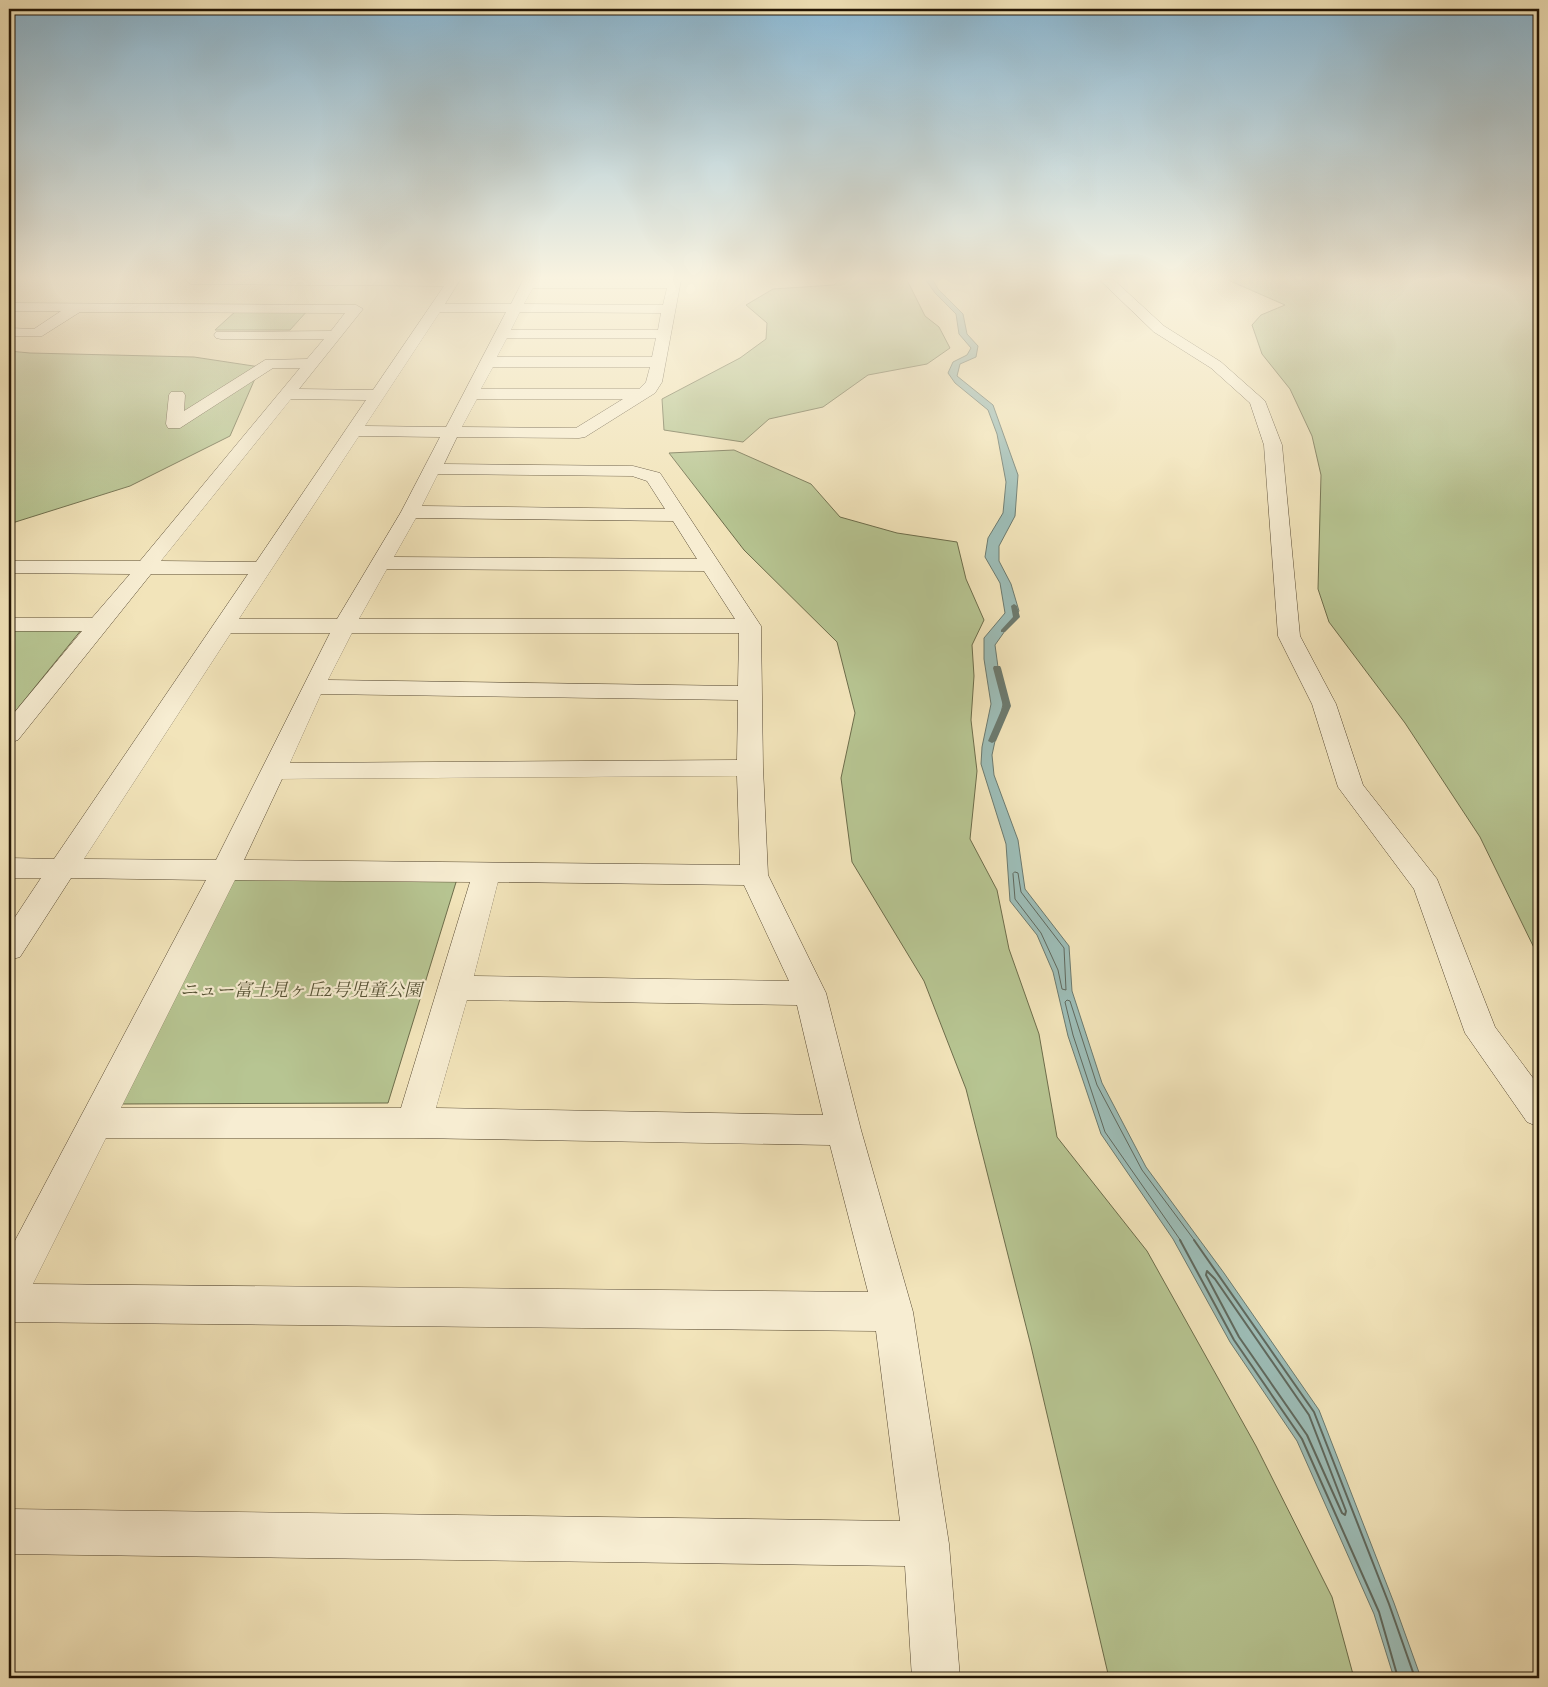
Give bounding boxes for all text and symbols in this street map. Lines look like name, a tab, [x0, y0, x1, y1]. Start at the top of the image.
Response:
park label: ニュー富士見ヶ丘2号児童公園	[180, 978, 425, 1002]

